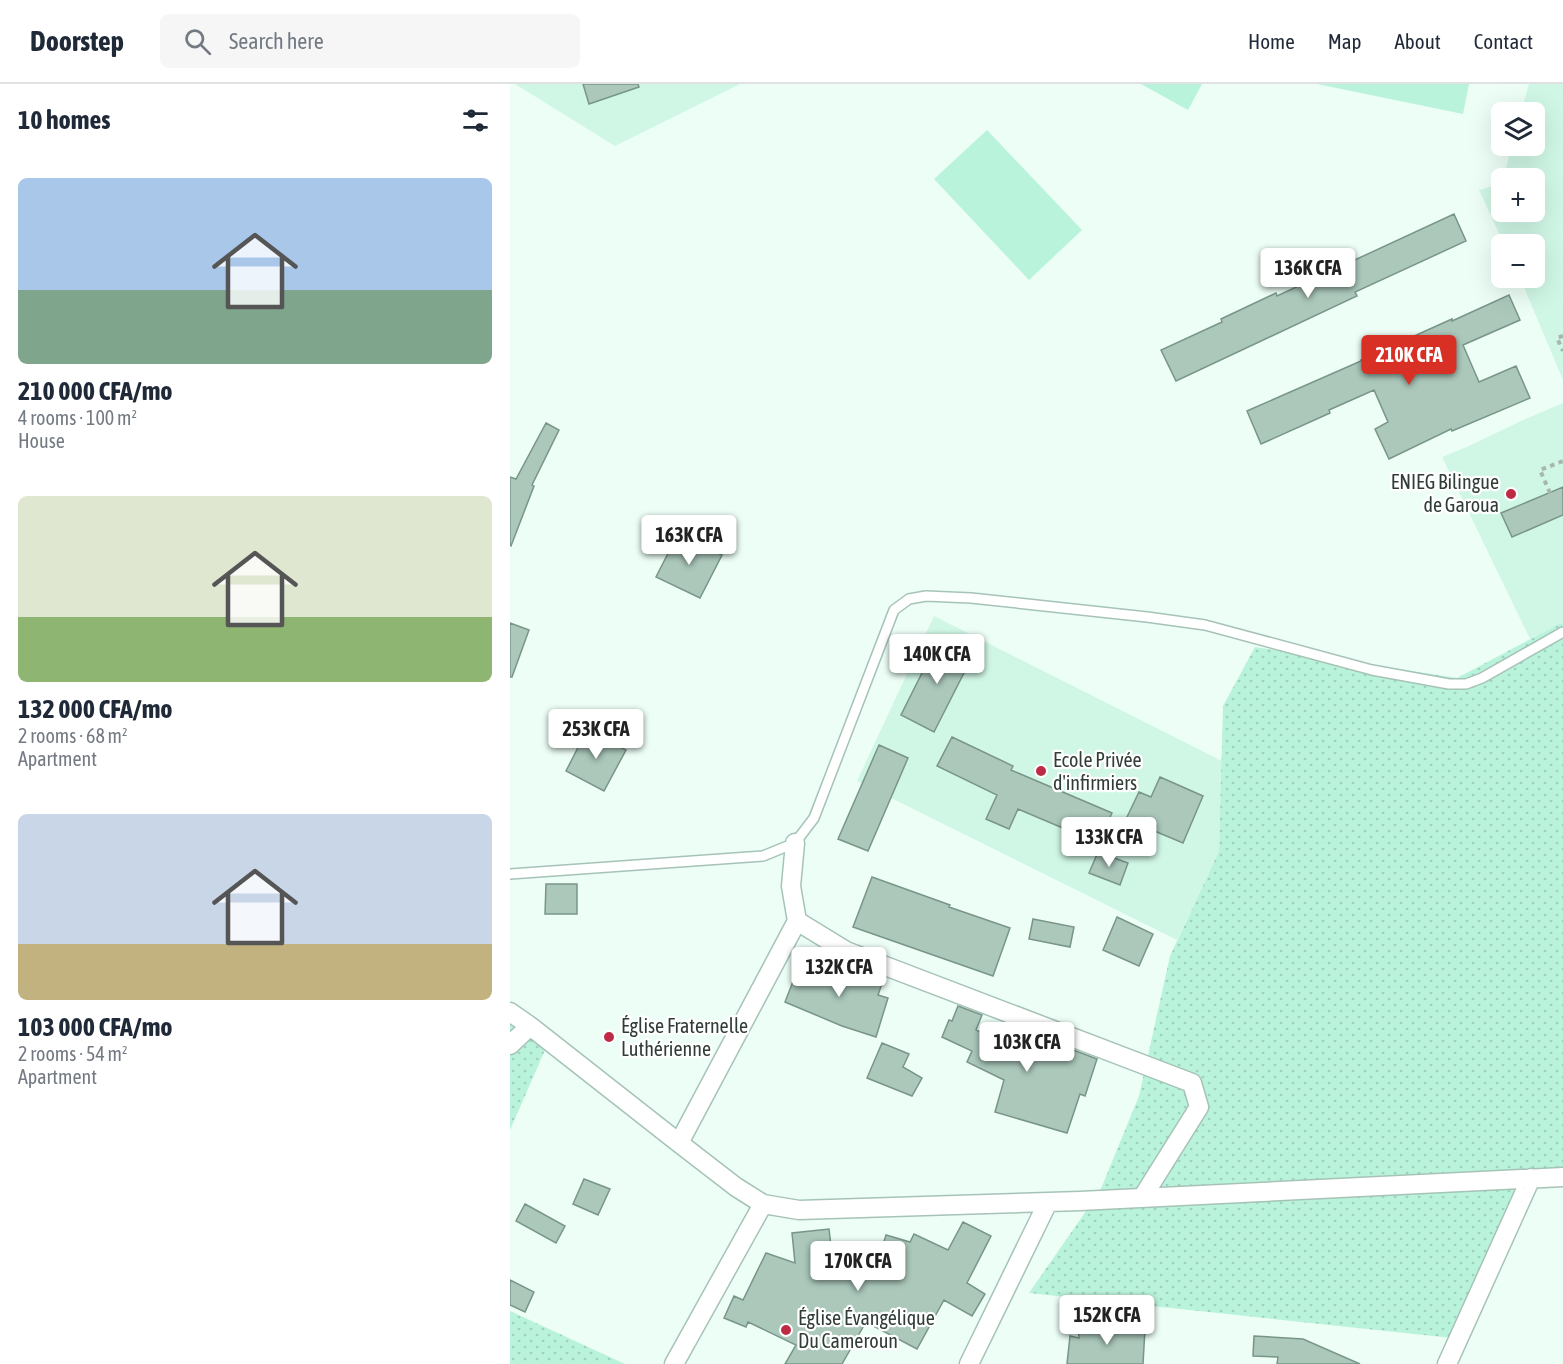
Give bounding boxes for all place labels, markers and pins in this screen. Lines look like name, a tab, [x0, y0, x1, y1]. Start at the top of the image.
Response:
pin: 136K CFA	[1246, 248, 1370, 299]
pin: 210K CFA	[1347, 335, 1471, 386]
place label: ENIEG Bilingue de Garoua	[1391, 470, 1499, 516]
marker: ENIEG Bilingue de Garoua	[1504, 487, 1518, 501]
pin: 163K CFA	[627, 515, 751, 566]
pin: 140K CFA	[875, 634, 999, 685]
pin: 253K CFA	[534, 709, 658, 760]
place label: Ecole Privée d'infirmiers	[1053, 748, 1142, 794]
marker: Ecole Privée d'infirmiers	[1034, 764, 1048, 778]
pin: 133K CFA	[1047, 817, 1171, 868]
pin: 132K CFA	[777, 947, 901, 998]
place label: Église Fraternelle Luthérienne	[621, 1014, 748, 1060]
pin: 103K CFA	[965, 1022, 1089, 1073]
marker: Église Fraternelle Luthérienne	[602, 1030, 616, 1044]
pin: 170K CFA	[796, 1241, 920, 1292]
pin: 152K CFA	[1045, 1295, 1169, 1346]
place label: Église Évangélique Du Cameroun	[798, 1306, 935, 1352]
marker: Église Évangélique Du Cameroun	[779, 1323, 793, 1337]

